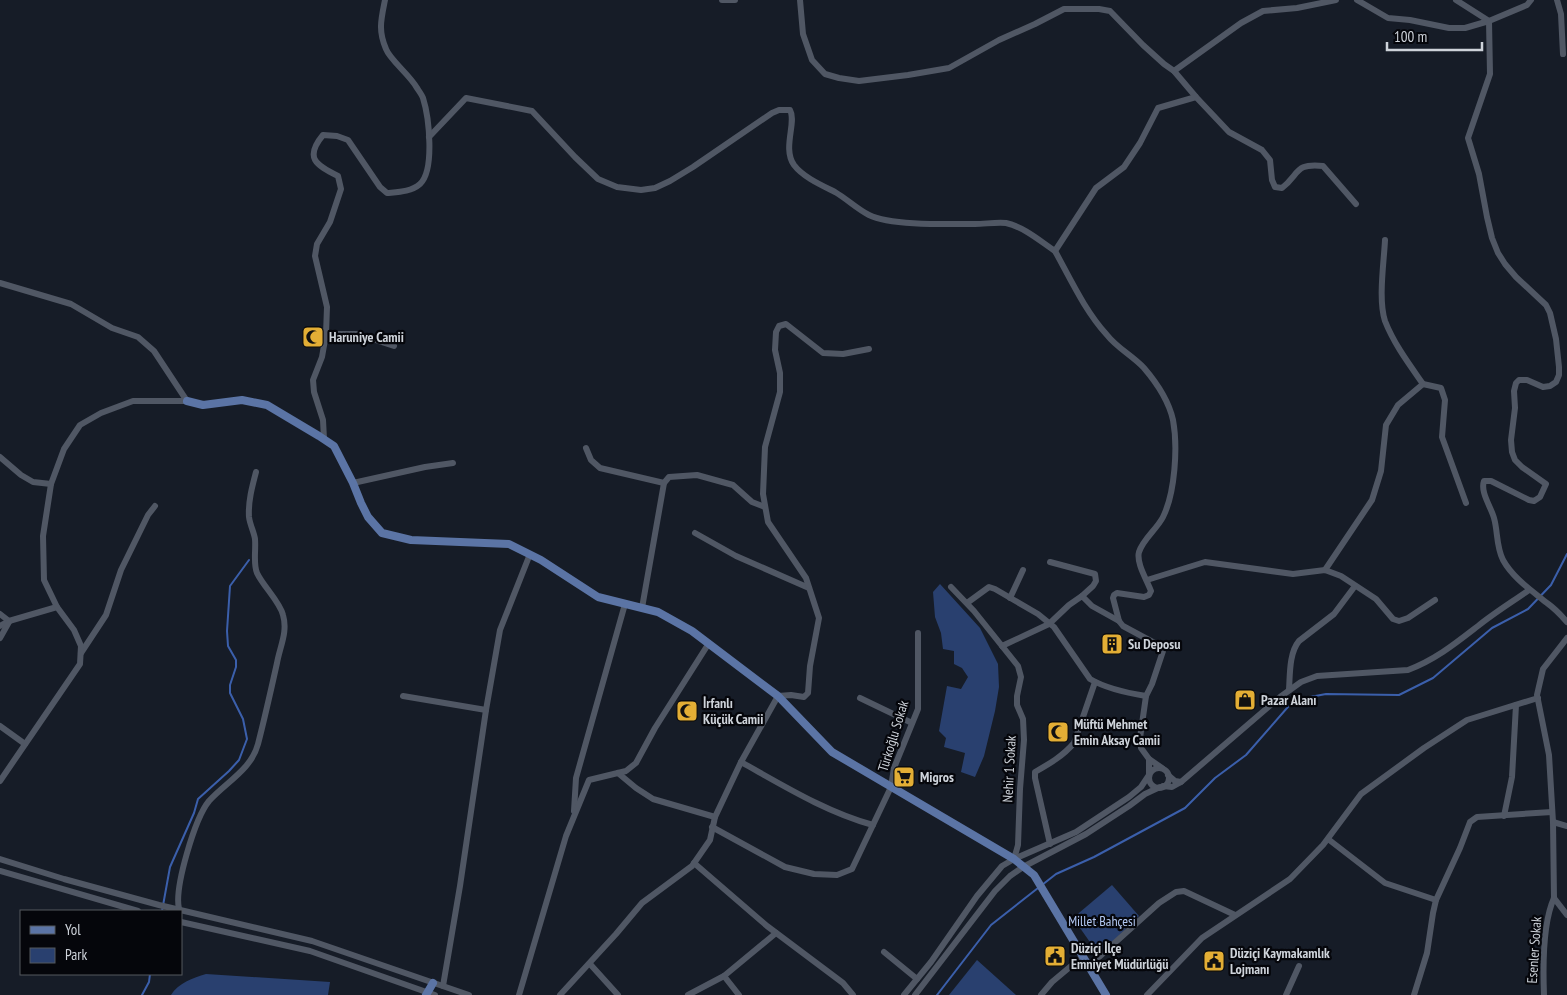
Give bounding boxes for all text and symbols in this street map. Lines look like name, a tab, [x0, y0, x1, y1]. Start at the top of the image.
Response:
scale bar	[1387, 20, 1482, 52]
text: 100 m	[1394, 27, 1427, 46]
mosque icon: Haruniye Camii	[301, 325, 325, 349]
place label: Haruniye Camii	[329, 328, 404, 346]
building icon: Su Deposu	[1100, 632, 1124, 656]
place label: Su Deposu	[1128, 635, 1180, 653]
shop icon: Pazar Alanı	[1233, 688, 1257, 712]
place label: Pazar Alanı	[1261, 691, 1316, 709]
place label: İrfanlı Küçük Camii	[703, 694, 763, 728]
street label: Türkoğlu Sokak	[874, 698, 913, 774]
mosque icon: İrfanlı Küçük Camii	[675, 699, 699, 723]
place label: Müftü Mehmet Emin Aksay Camii	[1074, 715, 1160, 749]
mosque icon: Müftü Mehmet Emin Aksay Camii	[1046, 720, 1070, 744]
street label: Nehir 1 Sokak	[998, 734, 1020, 803]
supermarket icon: Migros	[892, 765, 916, 789]
place label: Migros	[920, 768, 954, 786]
legend	[20, 910, 182, 975]
park label: Millet Bahçesi	[1068, 912, 1136, 930]
street label: Esenler Sokak	[1523, 915, 1545, 984]
text: Yol	[65, 920, 81, 939]
place label: Düziçi İlçe Emniyet Müdürlüğü	[1071, 939, 1168, 973]
public building icon: Düziçi İlçe Emniyet Müdürlüğü	[1043, 944, 1067, 968]
place label: Düziçi Kaymakamlık Lojmanı	[1230, 944, 1330, 978]
text: Park	[65, 945, 87, 964]
public building icon: Düziçi Kaymakamlık Lojmanı	[1202, 949, 1226, 973]

